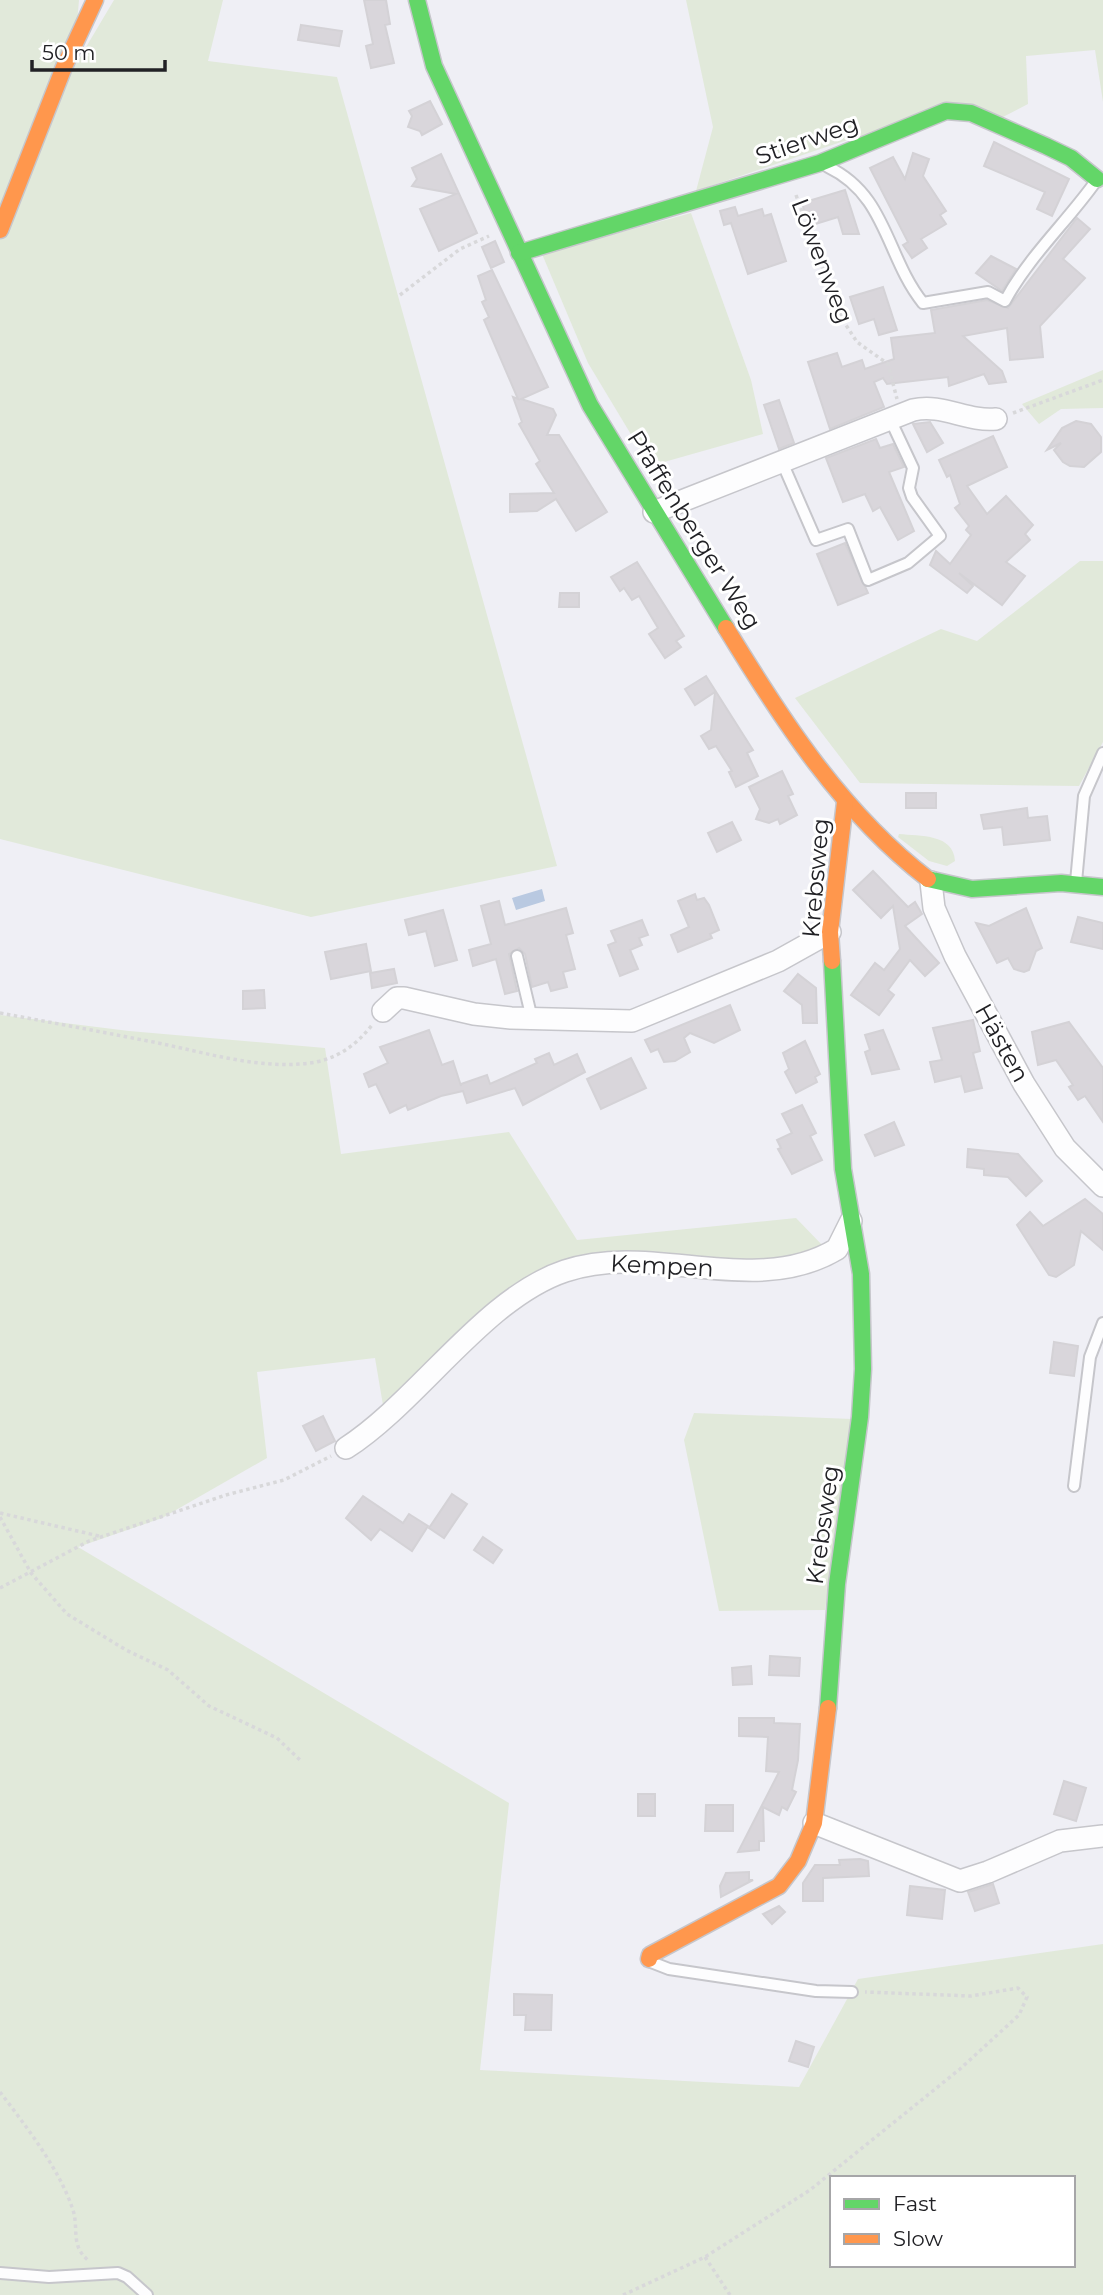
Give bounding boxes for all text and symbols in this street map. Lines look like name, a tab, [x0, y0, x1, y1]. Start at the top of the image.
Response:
scale bar	[32, 28, 164, 72]
text: 50 m	[42, 40, 96, 65]
street label: Stierweg	[751, 108, 862, 171]
street label: Löwenweg	[785, 194, 860, 327]
street label: Pfaffenberger Weg	[621, 425, 767, 635]
street label: Krebsweg	[796, 817, 835, 939]
street label: Hästen	[969, 998, 1036, 1087]
street label: Kempen	[610, 1248, 714, 1283]
street label: Krebsweg	[800, 1463, 845, 1586]
legend	[830, 2176, 1075, 2267]
text: Fast	[893, 2191, 937, 2216]
text: Slow	[893, 2226, 943, 2251]

